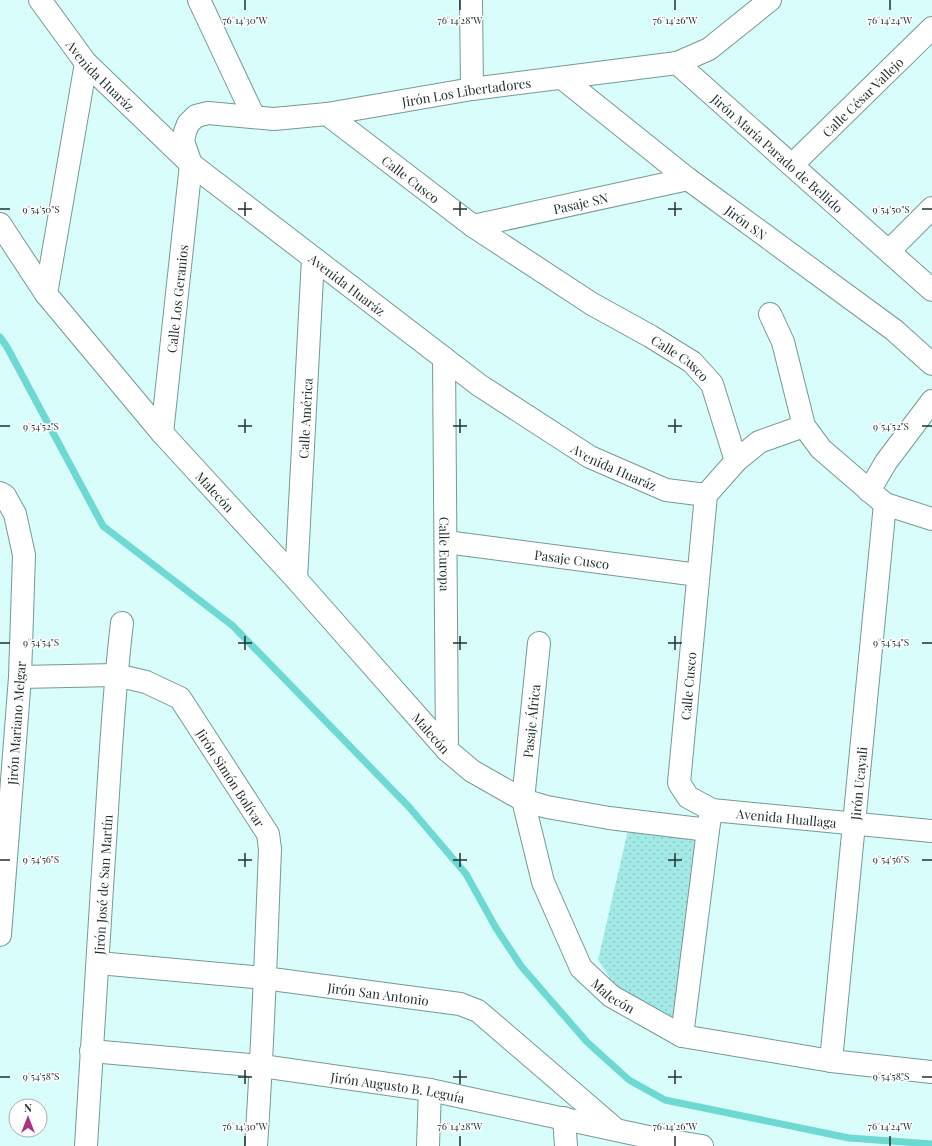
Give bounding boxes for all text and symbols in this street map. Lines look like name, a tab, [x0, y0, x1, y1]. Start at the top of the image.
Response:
text: 76°14'30"W	[222, 13, 269, 27]
text: 76°14'28"W	[438, 13, 483, 27]
text: 76°14'26"W	[653, 13, 698, 27]
text: 76°14'24"W	[868, 13, 913, 27]
street label: Avenida Huaráz	[63, 35, 139, 114]
street label: Calle César Vallejo	[818, 53, 906, 140]
street label: Jirón Los Libertadores	[399, 73, 532, 110]
street label: Jirón María Parado de Bellido	[708, 89, 847, 216]
street label: Calle Cusco	[379, 151, 443, 206]
street label: Pasaje SN	[551, 188, 610, 217]
street label: Jirón SN	[721, 200, 771, 243]
text: 9°54'50"S	[22, 202, 60, 216]
text: 9°54'50"S	[872, 202, 910, 216]
street label: Calle Los Geranios	[162, 244, 191, 354]
street label: Avenida Huaráz	[305, 249, 389, 319]
street label: Calle Cusco	[648, 331, 713, 384]
street label: Calle América	[294, 377, 315, 459]
text: 9°54'52"S	[23, 419, 59, 433]
text: 9°54'52"S	[873, 419, 909, 433]
street label: Avenida Huaráz	[568, 438, 659, 493]
street label: Malecón	[193, 467, 239, 515]
street label: Calle Europa	[437, 517, 454, 592]
street label: Pasaje Cusco	[533, 545, 610, 572]
text: 9°54'54"S	[23, 635, 59, 649]
text: 9°54'54"S	[873, 635, 909, 649]
street label: Calle Cusco	[677, 651, 699, 721]
street label: Jirón Mariano Melgar	[3, 660, 29, 786]
street label: Pasaje África	[519, 683, 543, 759]
street label: Malecón	[409, 709, 454, 757]
street label: Jirón Simón Bolívar	[193, 724, 269, 830]
street label: Jirón Ucayali	[846, 746, 870, 822]
street label: Avenida Huallaga	[735, 804, 838, 830]
street label: Jirón José de San Martín	[89, 814, 115, 956]
text: 9°54'56"S	[23, 852, 59, 866]
text: 9°54'56"S	[873, 852, 909, 866]
street label: Malecón	[588, 974, 638, 1016]
street label: Jirón San Antonio	[326, 978, 430, 1008]
street label: Jirón Augusto B. Leguía	[329, 1067, 467, 1106]
text: 9°54'58"S	[23, 1069, 59, 1083]
text: 9°54'58"S	[873, 1069, 909, 1083]
north arrow	[8, 1098, 48, 1138]
text: N	[24, 1100, 32, 1115]
text: 76°14'30"W	[222, 1119, 269, 1133]
text: 76°14'28"W	[438, 1119, 483, 1133]
text: 76°14'26"W	[653, 1119, 698, 1133]
text: 76°14'24"W	[868, 1119, 913, 1133]

